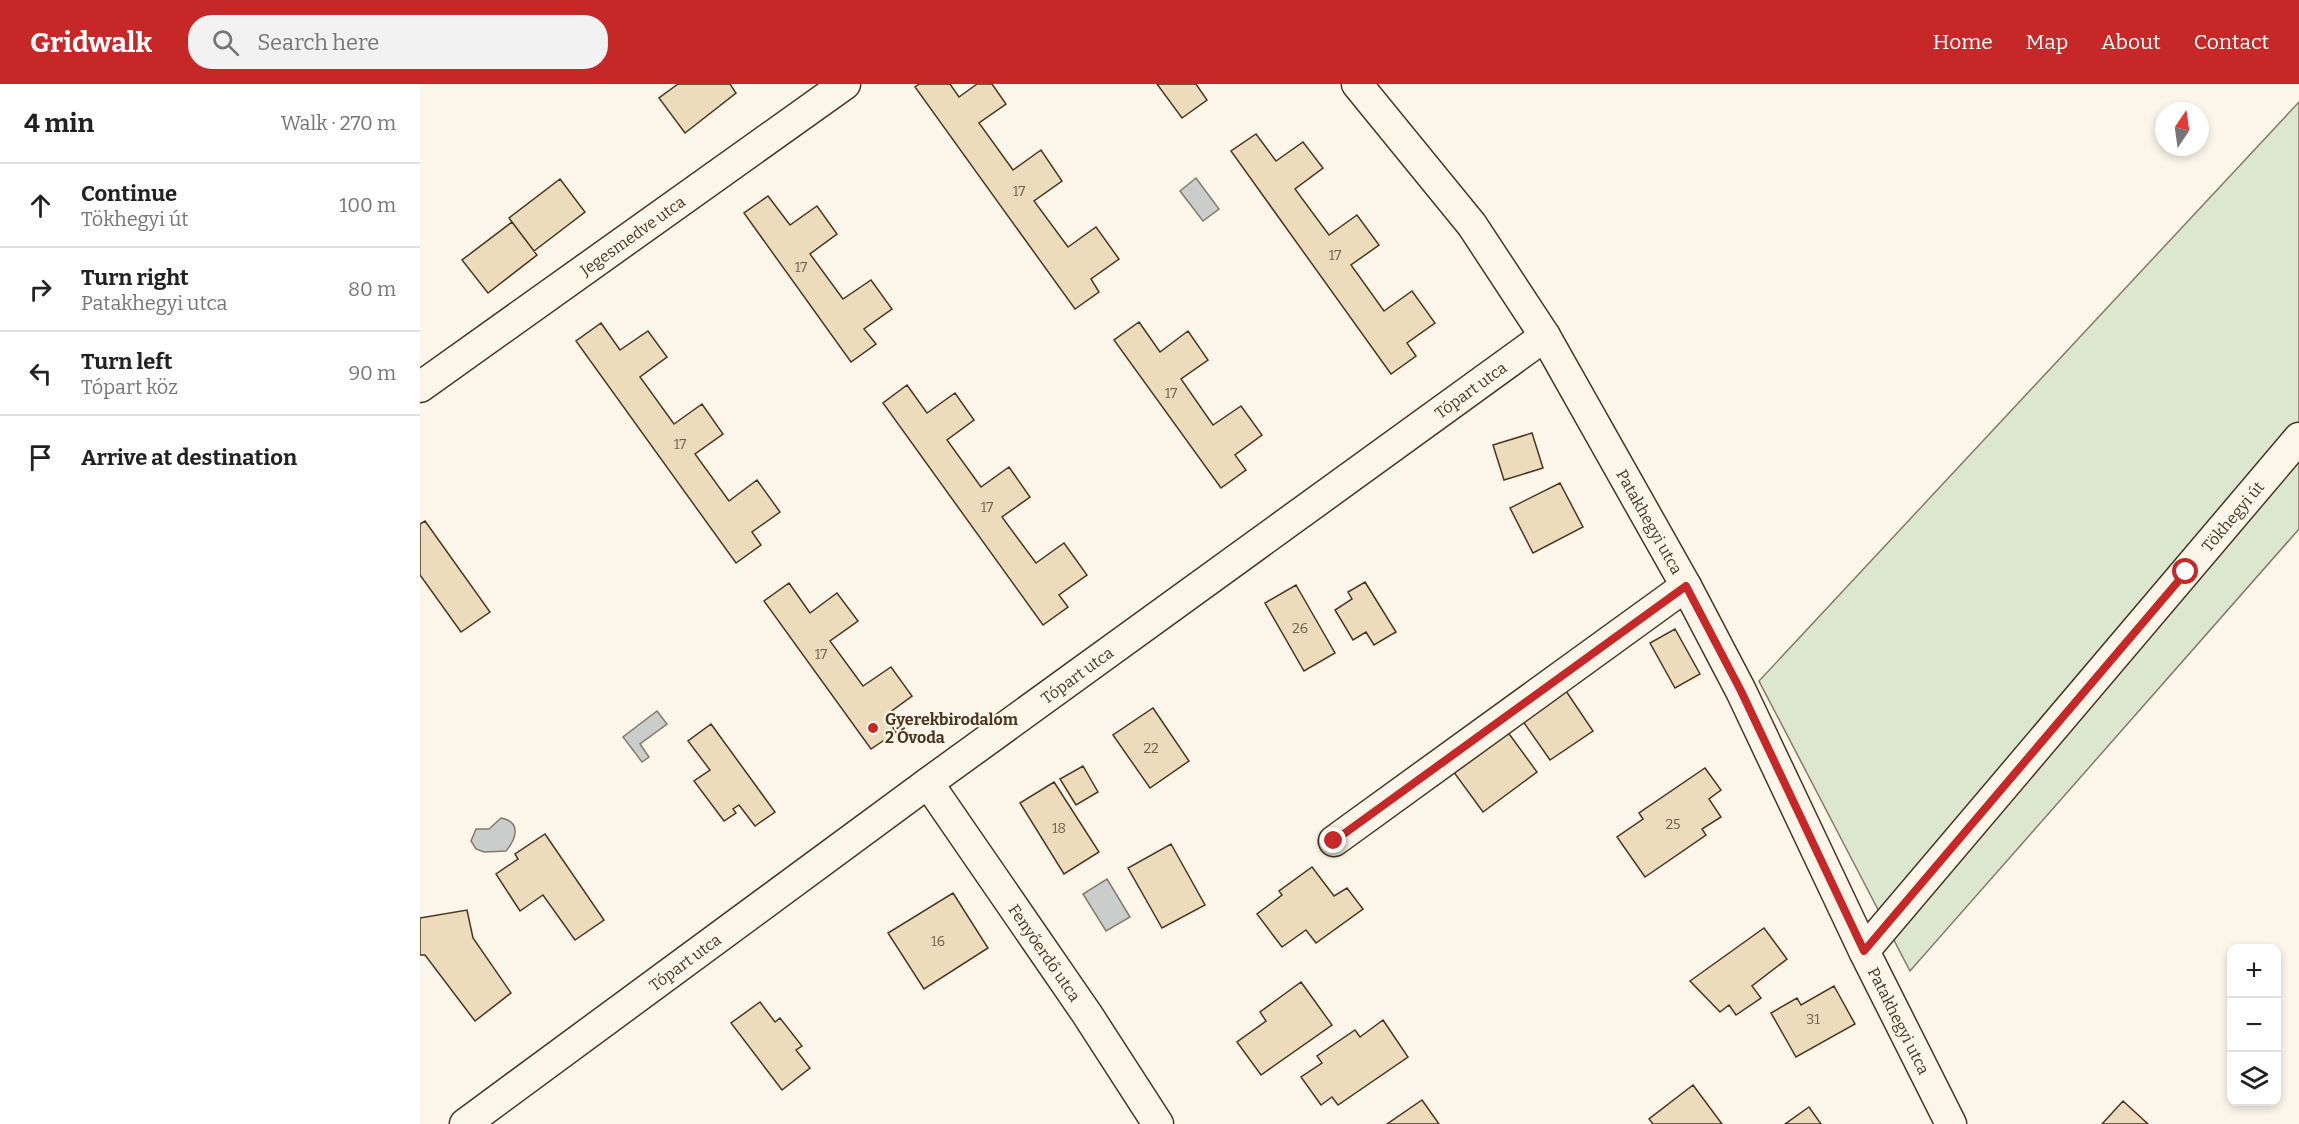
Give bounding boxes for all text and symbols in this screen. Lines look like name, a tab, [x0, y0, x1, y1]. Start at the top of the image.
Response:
search box	[188, 15, 608, 69]
text: Gridwalk	[30, 26, 152, 59]
icon: search	[209, 26, 242, 59]
text: Search here	[257, 29, 379, 56]
text: Home	[1933, 29, 1993, 55]
text: Map	[2026, 29, 2068, 55]
text: About	[2101, 29, 2161, 55]
text: Contact	[2194, 29, 2269, 55]
north arrow	[2155, 102, 2209, 156]
text: 4 min	[24, 108, 94, 139]
text: Walk · 270 m	[281, 111, 396, 135]
text: Continue	[81, 180, 177, 207]
house number: 17	[1013, 183, 1025, 200]
icon: ahead	[24, 189, 57, 222]
street label: Jegesmedve utca	[575, 191, 689, 280]
text: 100 m	[339, 193, 396, 217]
text: Tökhegyi út	[81, 207, 189, 231]
house number: 17	[1329, 247, 1341, 264]
house number: 17	[795, 259, 807, 276]
text: Turn right	[81, 264, 189, 291]
icon: right	[24, 273, 57, 306]
text: 80 m	[348, 277, 396, 301]
text: Patakhegyi utca	[81, 291, 227, 315]
text: Turn left	[81, 348, 173, 375]
icon: left	[24, 357, 57, 390]
street label: Tópart utca	[1431, 357, 1510, 422]
text: 90 m	[348, 361, 396, 385]
text: Tópart köz	[81, 375, 178, 399]
house number: 17	[1165, 385, 1177, 402]
house number: 17	[674, 436, 686, 453]
icon: arrive	[24, 441, 57, 474]
text: Arrive at destination	[81, 444, 297, 471]
street label: Patakhegyi utca	[1613, 466, 1687, 578]
street label: Tökhegyi út	[2198, 477, 2268, 555]
house number: 17	[981, 499, 993, 516]
route start	[2172, 558, 2198, 584]
house number: 26	[1292, 620, 1308, 637]
street label: Tópart utca	[1037, 642, 1117, 708]
house number: 17	[815, 646, 827, 663]
place label: Gyerekbirodalom 2 Óvoda	[885, 710, 1019, 747]
marker: Gyerekbirodalom 2 Óvoda	[866, 721, 880, 735]
house number: 22	[1143, 740, 1159, 757]
house number: 25	[1665, 816, 1681, 833]
house number: 18	[1052, 820, 1066, 837]
route end	[1320, 827, 1346, 853]
street label: Fenyőerdő utca	[1005, 901, 1085, 1005]
street label: Tópart utca	[645, 929, 725, 995]
house number: 16	[931, 933, 945, 950]
map controls	[2227, 944, 2281, 1106]
button: +	[2227, 944, 2281, 998]
street label: Patakhegyi utca	[1864, 964, 1934, 1078]
button: −	[2227, 998, 2281, 1052]
house number: 31	[1806, 1011, 1820, 1028]
button: layers	[2227, 1052, 2281, 1106]

